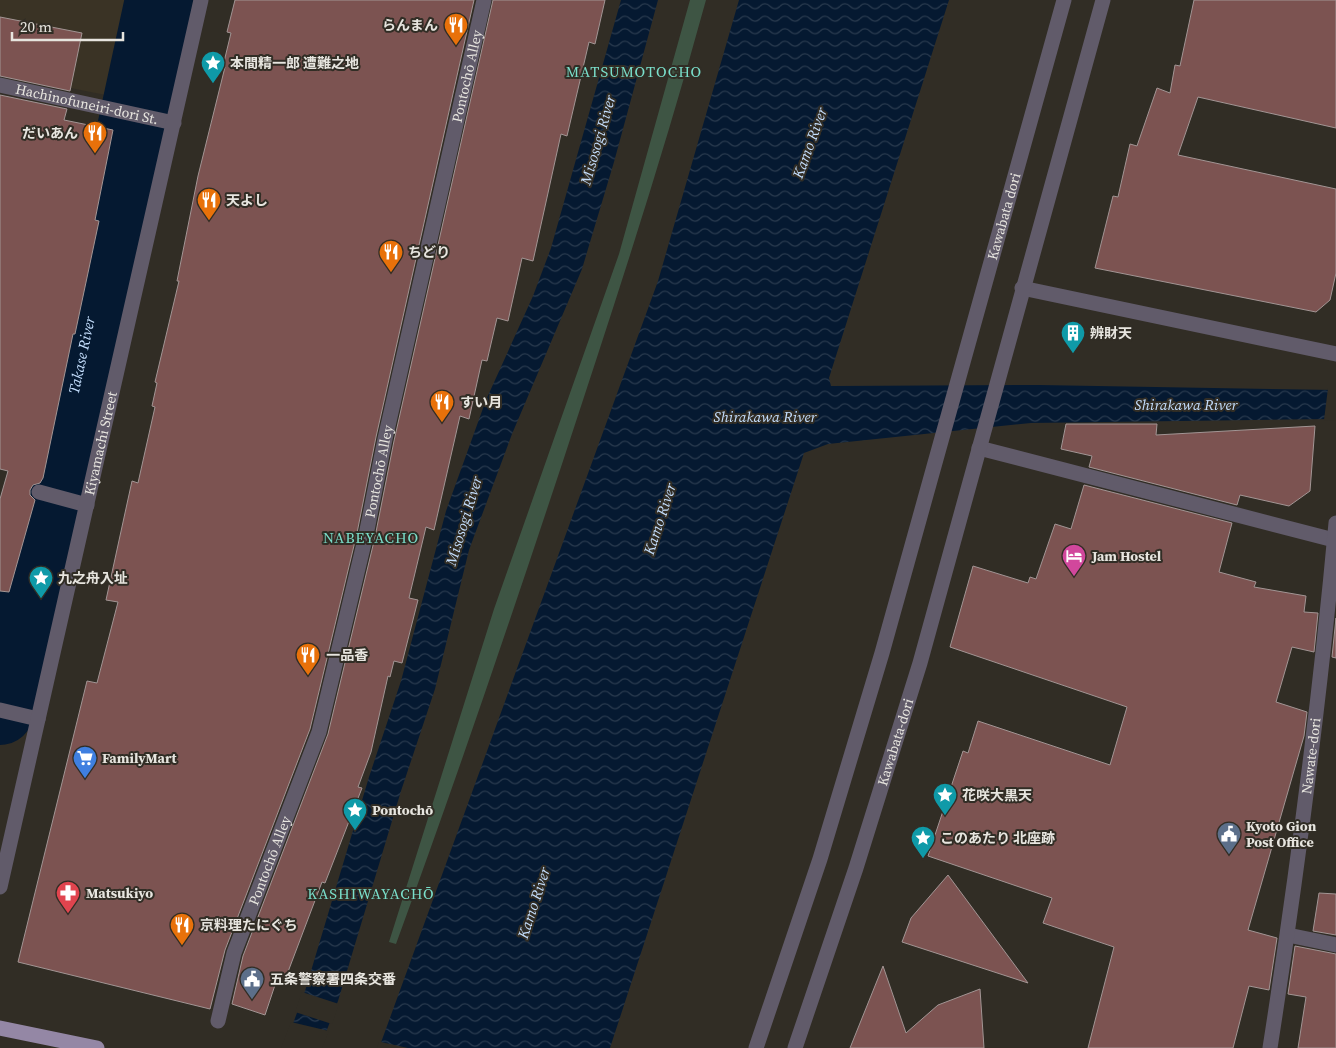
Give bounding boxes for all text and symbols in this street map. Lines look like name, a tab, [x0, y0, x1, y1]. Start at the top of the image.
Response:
scale bar	[12, 10, 124, 42]
restaurant icon: らんまん	[443, 12, 469, 46]
place label: らんまん	[382, 15, 438, 35]
text: 20 m	[20, 16, 52, 37]
street label: Pontochō Alley	[447, 27, 487, 124]
place icon: 本間精一郎 遭難之地	[200, 50, 226, 84]
place label: 本間精一郎 遭難之地	[230, 53, 359, 73]
district label: MATSUMOTOCHO	[566, 61, 702, 82]
street label: Hachinofuneiri-dori St.	[14, 79, 160, 129]
water label: Misosogi River	[574, 92, 621, 188]
water label: Kamo River	[787, 104, 832, 182]
restaurant icon: だいあん	[82, 120, 108, 154]
place label: だいあん	[22, 123, 78, 143]
street label: Kawabata dori	[982, 170, 1025, 262]
restaurant icon: 天よし	[196, 187, 222, 221]
place label: 天よし	[226, 190, 268, 210]
restaurant icon: ちどり	[378, 239, 404, 273]
place label: ちどり	[408, 242, 450, 262]
water label: Takase River	[63, 314, 100, 396]
building icon: 辨財天	[1060, 320, 1086, 354]
place label: 辨財天	[1090, 323, 1132, 343]
street label: Kiyamachi Street	[79, 389, 122, 497]
restaurant icon: すい月	[429, 389, 455, 423]
place label: すい月	[460, 392, 502, 412]
water label: Shirakawa River	[1134, 394, 1239, 415]
water label: Shirakawa River	[713, 406, 818, 427]
street label: Pontochō Alley	[360, 422, 398, 520]
water label: Misosogi River	[440, 473, 487, 569]
water label: Kamo River	[638, 479, 681, 558]
district label: NABEYACHO	[323, 527, 419, 548]
hotel icon: Jam Hostel	[1061, 543, 1087, 577]
place label: Jam Hostel	[1091, 546, 1162, 566]
place icon: 九之舟入址	[28, 565, 54, 599]
place label: 九之舟入址	[58, 568, 128, 588]
restaurant icon: 一品香	[295, 642, 321, 676]
place label: 一品香	[326, 645, 368, 665]
street label: Kawabata-dori	[872, 696, 918, 788]
street label: Nawate-dori	[1296, 717, 1325, 795]
supermarket icon: FamilyMart	[72, 745, 98, 779]
place label: FamilyMart	[102, 748, 178, 768]
place icon: 花咲大黒天	[932, 782, 958, 816]
place label: 花咲大黒天	[962, 785, 1032, 805]
place icon: Pontochō	[342, 797, 368, 831]
place label: Pontochō	[372, 800, 433, 820]
street label: Pontochō Alley	[243, 812, 296, 908]
place label: Kyoto Gion Post Office	[1246, 816, 1317, 852]
public building icon: Kyoto Gion Post Office	[1216, 821, 1242, 855]
place icon: このあたり 北座跡	[910, 825, 936, 859]
place label: このあたり 北座跡	[940, 828, 1055, 848]
water label: Kamo River	[512, 863, 555, 942]
pharmacy icon: Matsukiyo	[55, 880, 81, 914]
place label: Matsukiyo	[86, 883, 153, 903]
district label: KASHIWAYACHŌ	[307, 883, 435, 904]
restaurant icon: 京料理たにぐち	[169, 912, 195, 946]
place label: 京料理たにぐち	[200, 915, 298, 935]
public building icon: 五条警察署四条交番	[239, 966, 265, 1000]
place label: 五条警察署四条交番	[270, 969, 396, 989]

